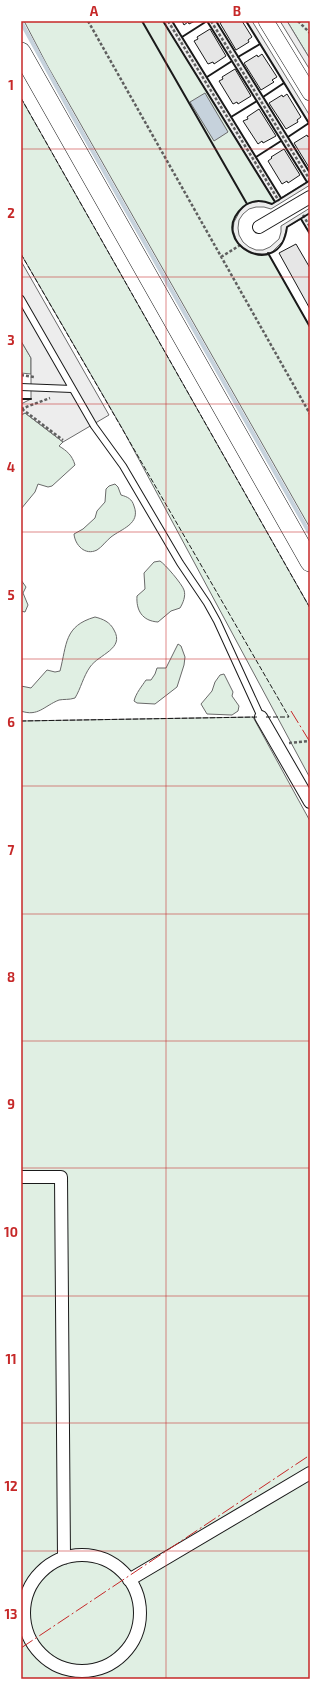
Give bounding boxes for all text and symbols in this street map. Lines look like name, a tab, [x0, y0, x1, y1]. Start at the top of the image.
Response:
text: A	[90, 3, 99, 19]
text: B	[233, 3, 241, 19]
text: 1	[8, 77, 14, 93]
text: 2	[7, 205, 15, 221]
text: 3	[7, 332, 15, 348]
text: 4	[7, 459, 15, 475]
text: 5	[7, 587, 15, 603]
text: 6	[7, 714, 15, 730]
text: 7	[8, 842, 15, 858]
text: 8	[7, 969, 15, 985]
text: 9	[7, 1096, 15, 1112]
text: 10	[4, 1224, 18, 1240]
text: 11	[5, 1351, 17, 1367]
text: 12	[4, 1478, 18, 1494]
text: 13	[5, 1606, 18, 1622]

